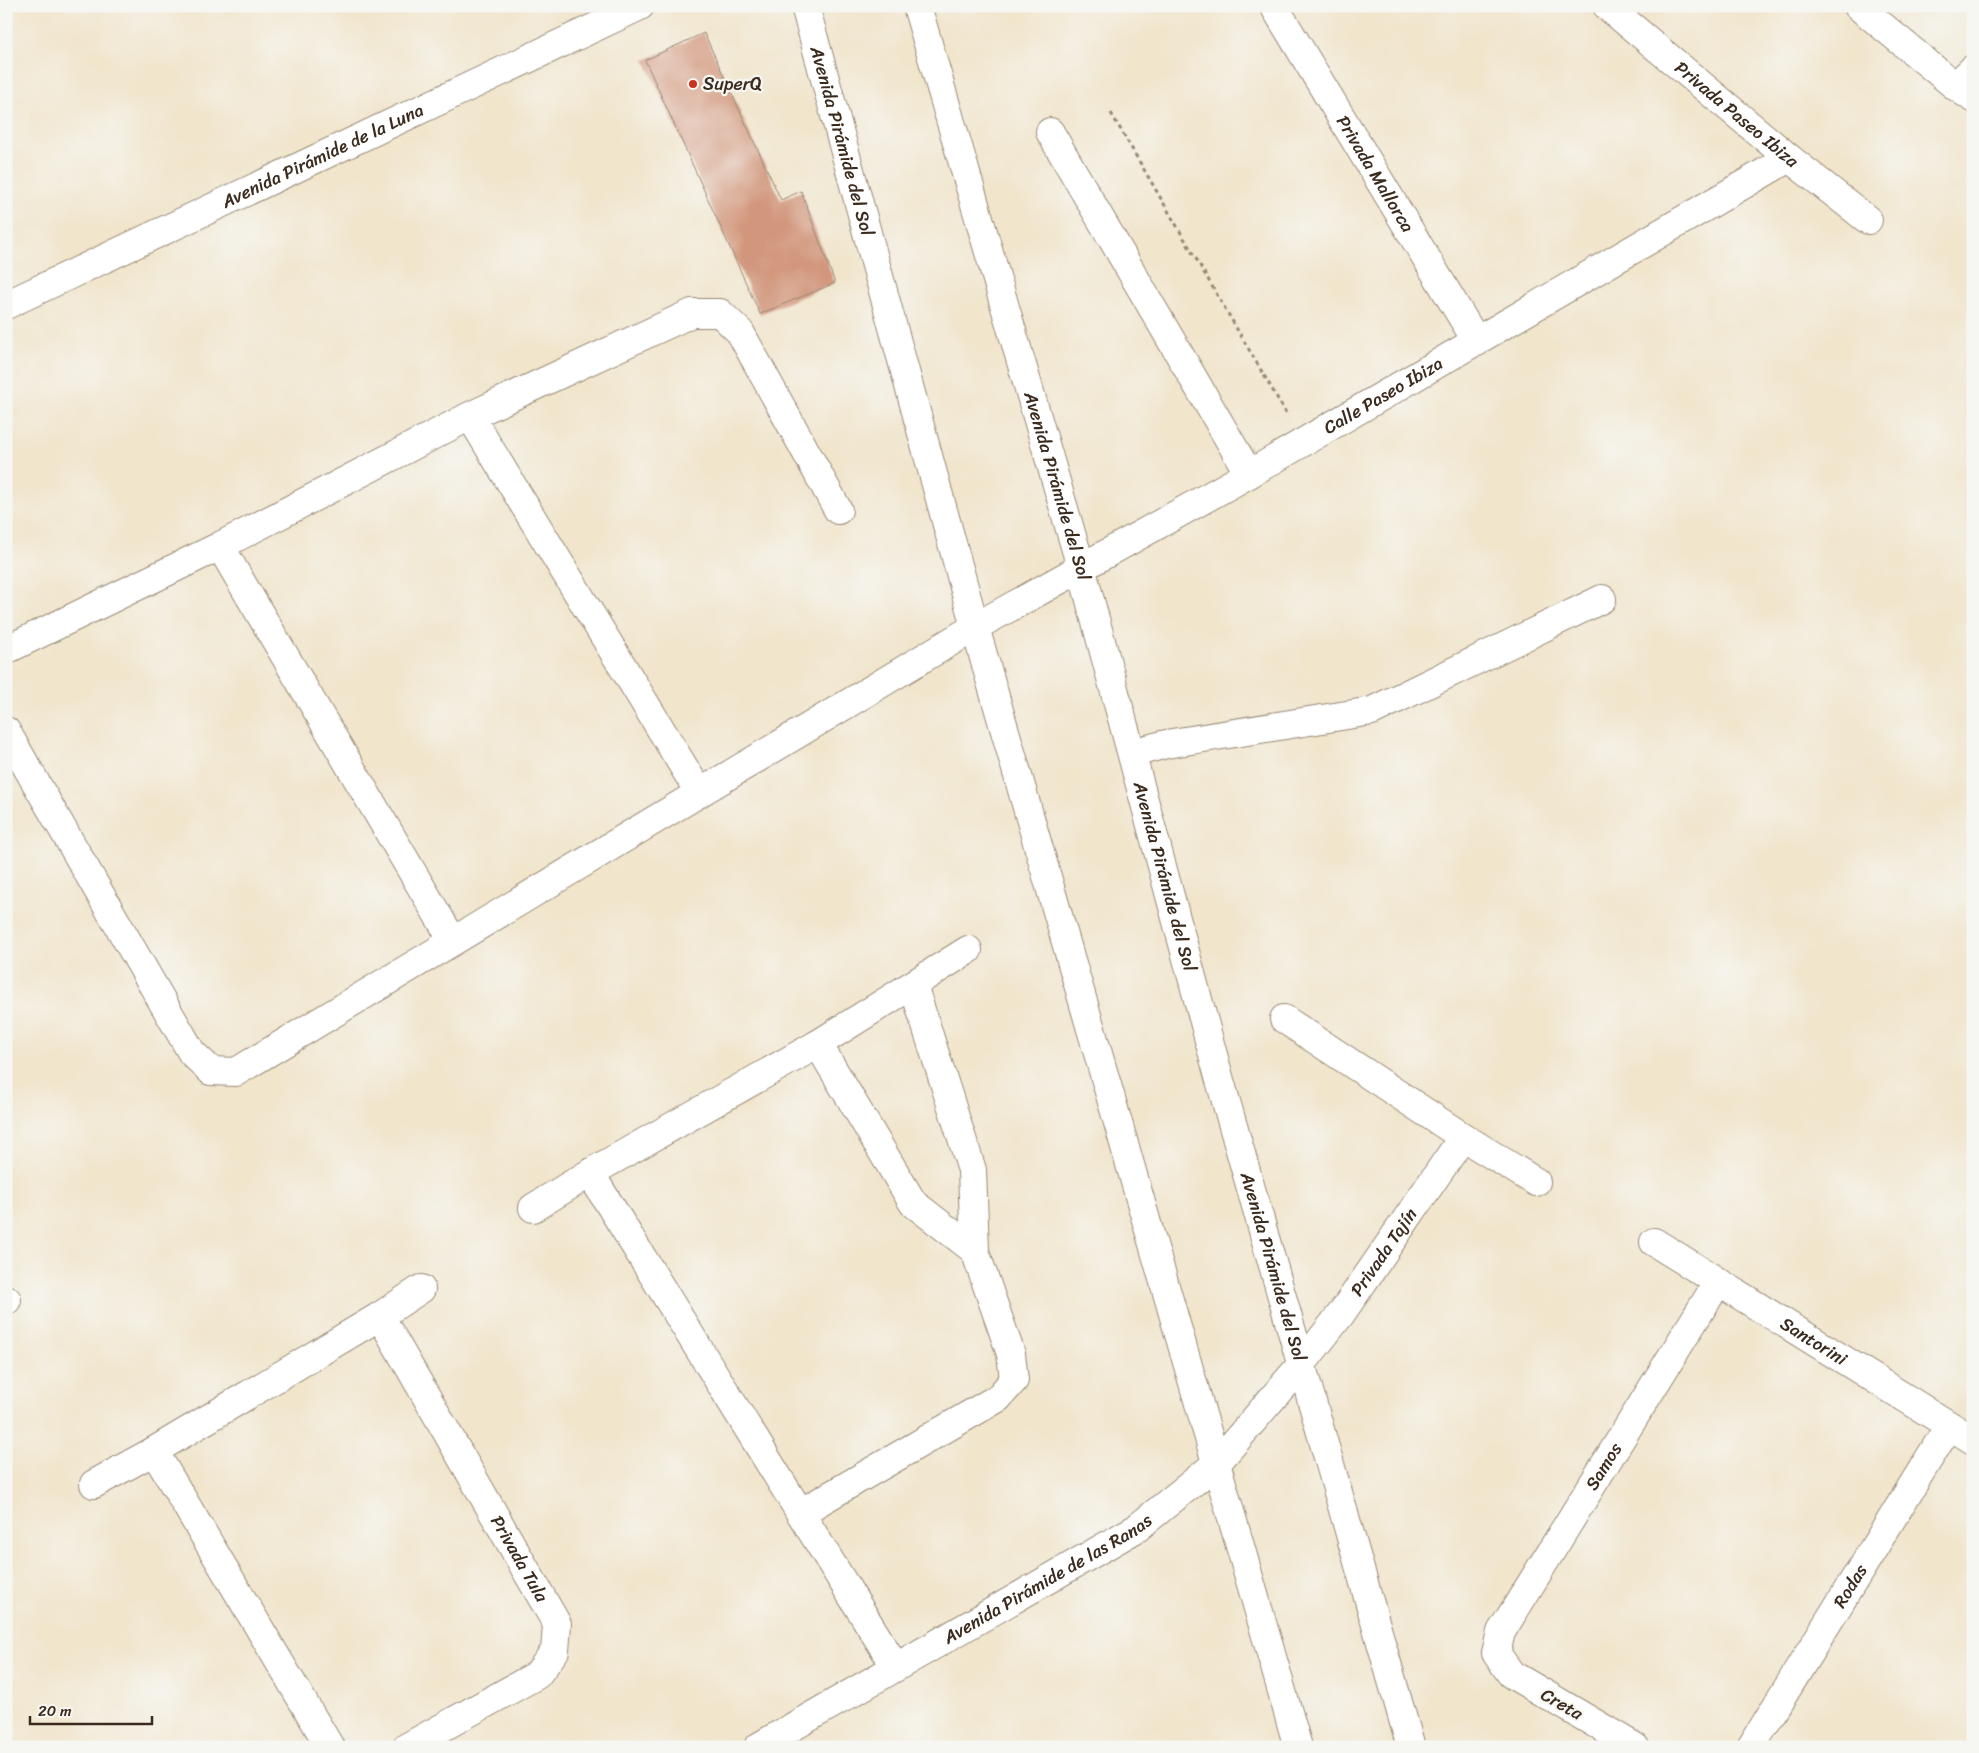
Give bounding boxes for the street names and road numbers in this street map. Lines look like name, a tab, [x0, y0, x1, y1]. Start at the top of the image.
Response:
street label: Avenida Pirámide del Sol	[800, 42, 883, 240]
street label: Privada Paseo Ibiza	[1667, 53, 1807, 177]
street label: Avenida Pirámide de la Luna	[215, 94, 429, 218]
street label: Privada Mallorca	[1327, 109, 1423, 239]
street label: Calle Paseo Ibiza	[1317, 348, 1449, 443]
street label: Avenida Pirámide del Sol	[1014, 387, 1100, 585]
street label: Avenida Pirámide del Sol	[1123, 777, 1206, 976]
street label: Avenida Pirámide del Sol	[1231, 1167, 1316, 1366]
street label: Privada Tajín	[1342, 1201, 1426, 1303]
street label: Santorini	[1774, 1308, 1855, 1375]
street label: Samos	[1576, 1436, 1631, 1497]
street label: Avenida Pirámide de las Ranas	[936, 1505, 1160, 1653]
street label: Privada Tula	[482, 1509, 558, 1609]
street label: Rodas	[1824, 1557, 1877, 1615]
street label: Creta	[1535, 1679, 1590, 1730]

